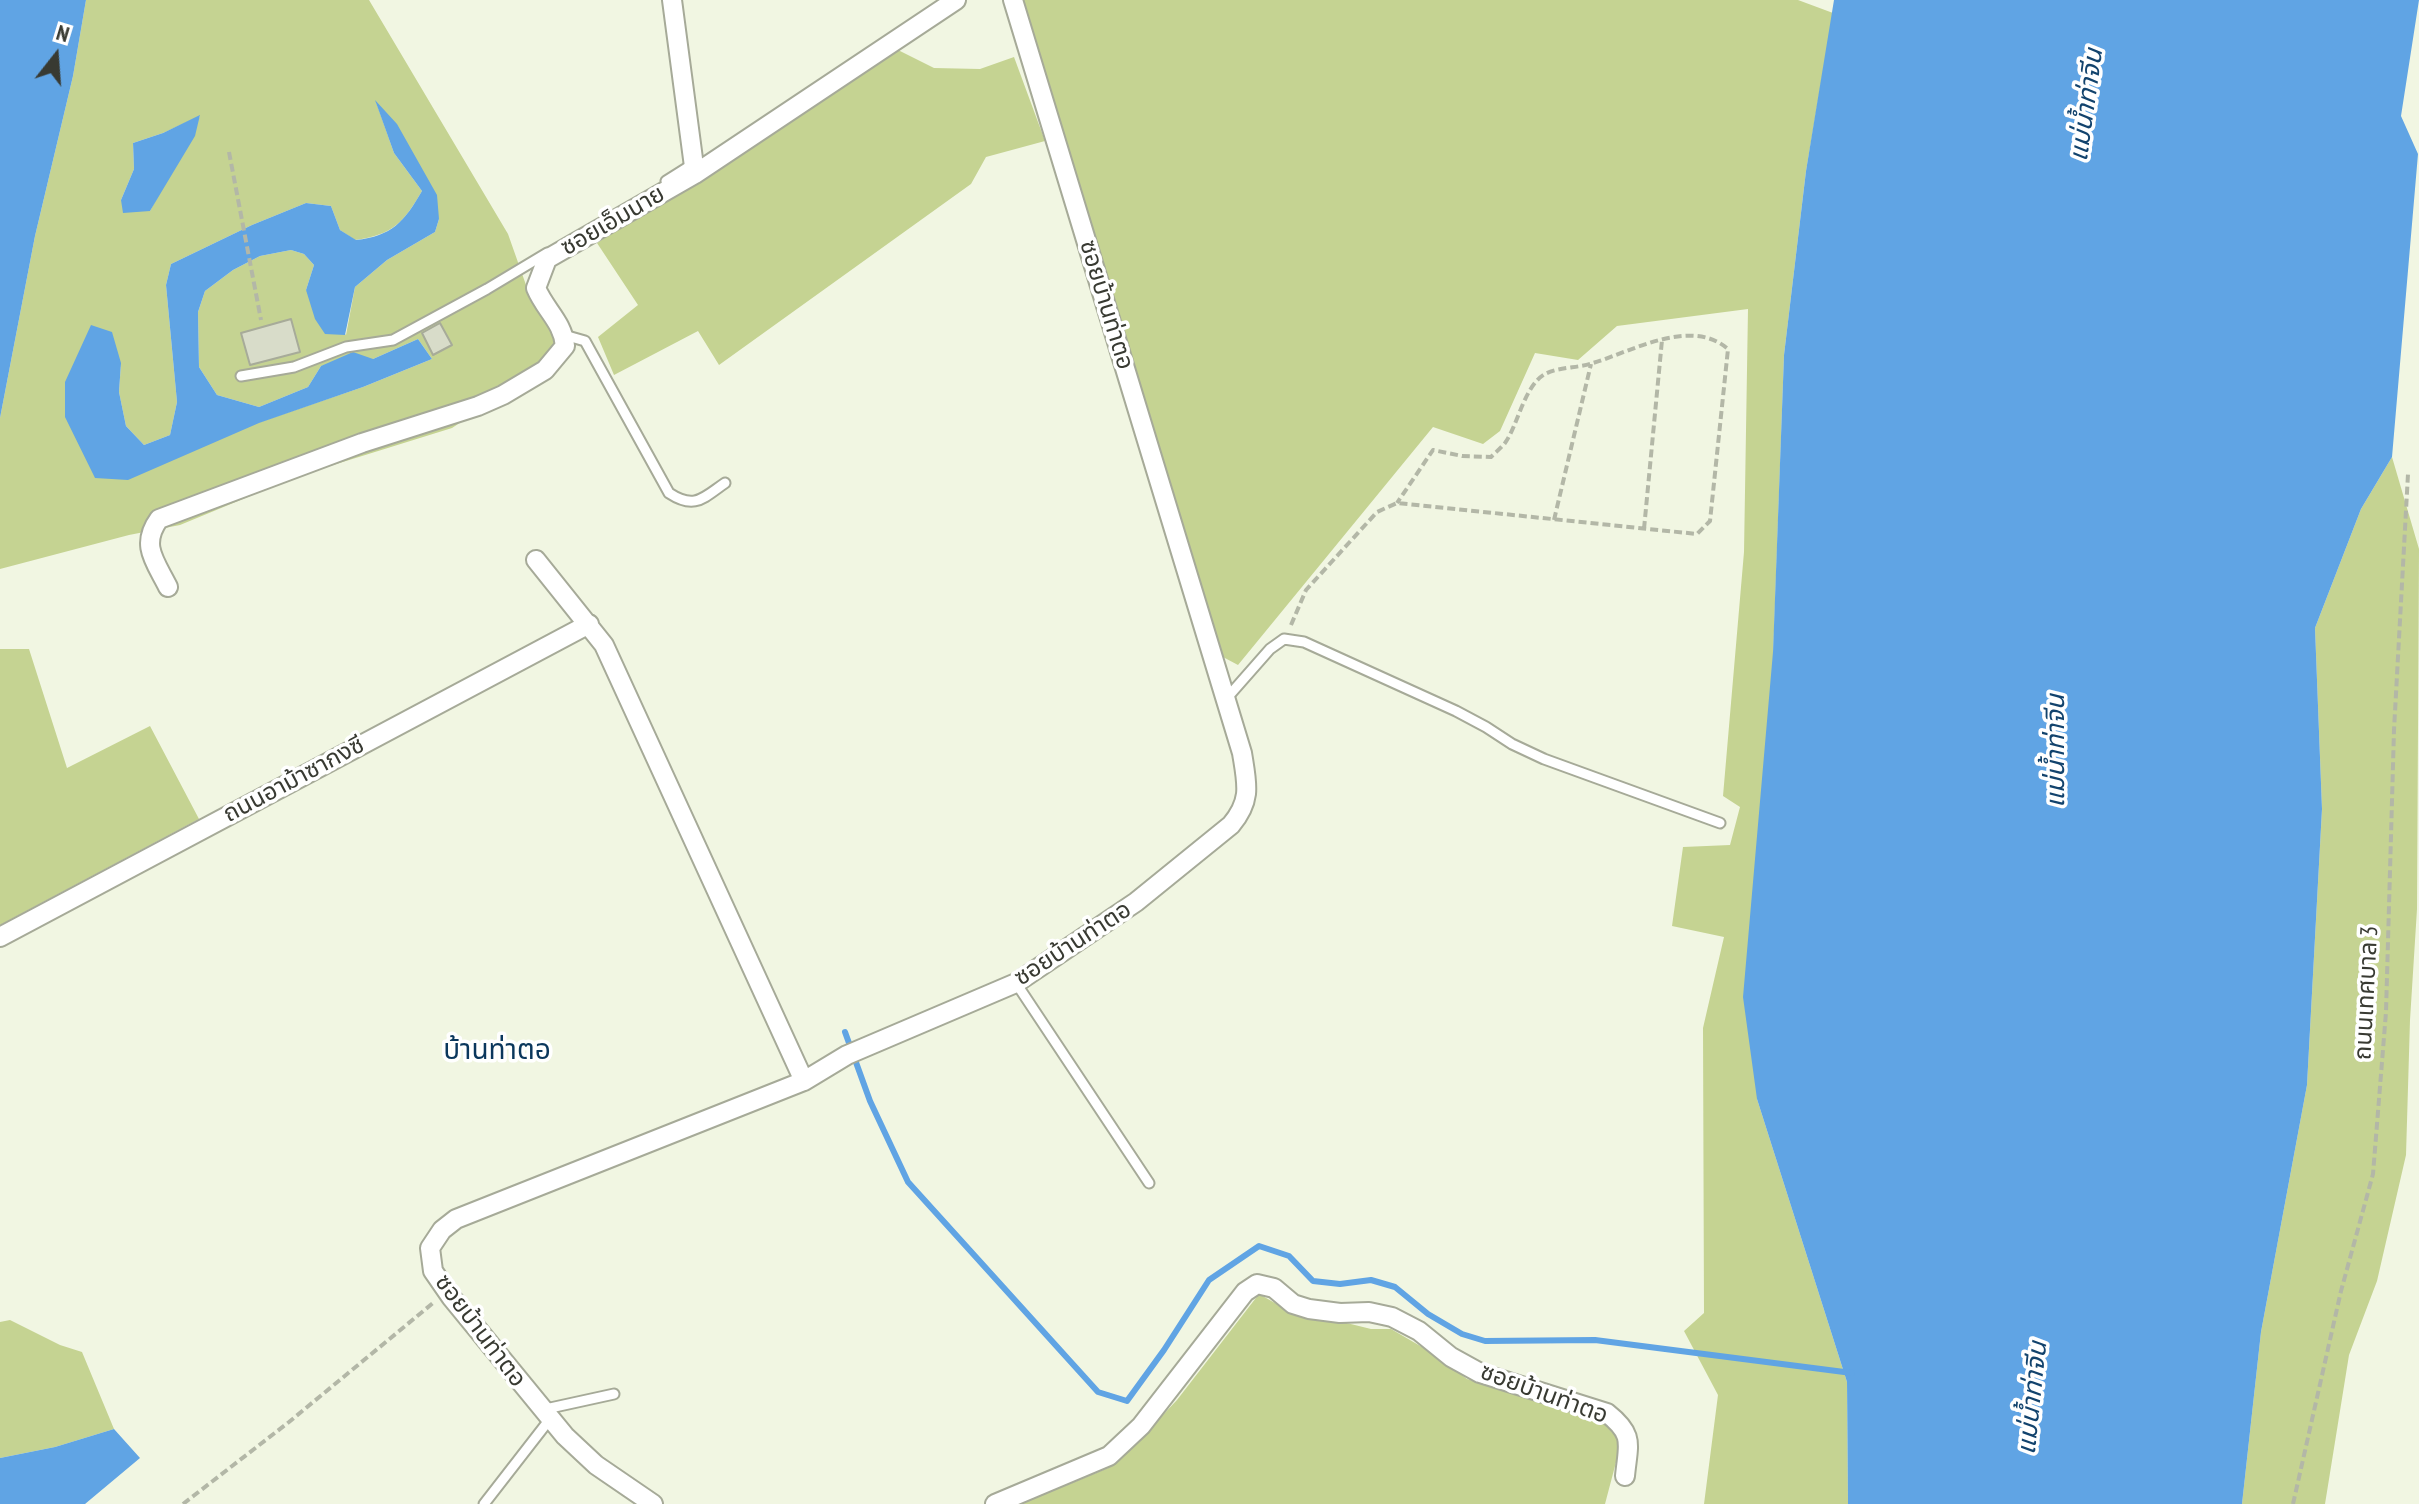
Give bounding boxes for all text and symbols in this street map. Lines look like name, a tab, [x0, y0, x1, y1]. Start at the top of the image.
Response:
north arrow	[16, 16, 96, 96]
text: N	[53, 18, 73, 48]
water label: แม่น้ำท่าจีน	[2064, 47, 2110, 163]
street label: ซอยเอ็มนาย	[556, 180, 670, 262]
street label: ซอยบ้านท่าตอ	[1073, 237, 1139, 373]
water label: แม่น้ำท่าจีน	[2041, 694, 2073, 808]
street label: ถนนอาม้าซากงซี	[219, 731, 369, 829]
street label: ซอยบ้านท่าตอ	[1009, 896, 1137, 992]
street label: ถนนเทศบาล 3	[2349, 925, 2385, 1061]
district label: บ้านท่าตอ	[443, 1034, 551, 1068]
street label: ซอยบ้านท่าตอ	[428, 1269, 532, 1393]
water label: แม่น้ำท่าจีน	[2012, 1340, 2054, 1456]
street label: ซอยบ้านท่าตอ	[1476, 1358, 1612, 1430]

